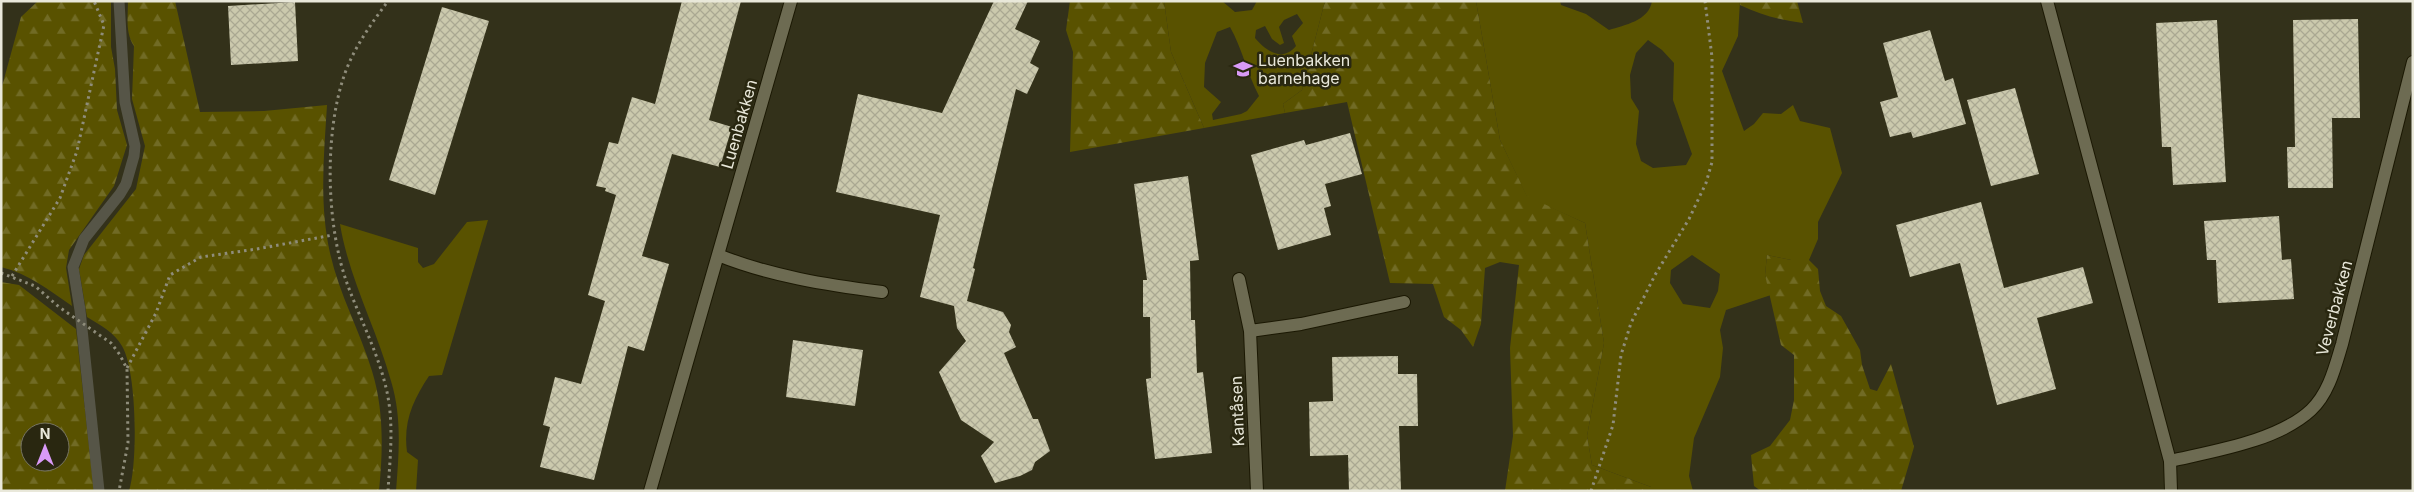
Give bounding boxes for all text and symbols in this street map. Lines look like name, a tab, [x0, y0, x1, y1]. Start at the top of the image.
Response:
place label: Luenbakken barnehage	[1258, 50, 1350, 88]
school or university icon: Luenbakken barnehage	[1232, 58, 1254, 80]
street label: Luenbakken	[717, 77, 761, 171]
street label: Veverbakken	[2312, 258, 2356, 358]
street label: Kantåsen	[1226, 375, 1248, 447]
north arrow	[20, 422, 70, 472]
text: N	[40, 425, 50, 442]

